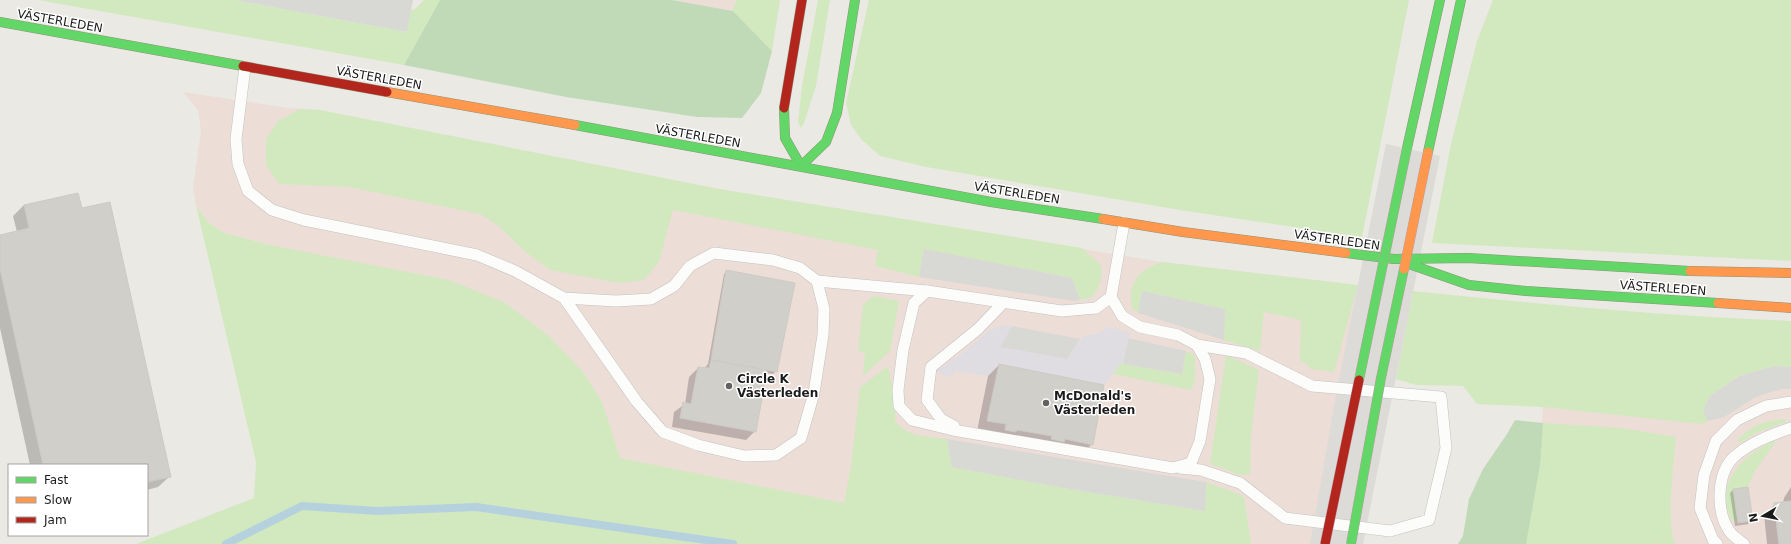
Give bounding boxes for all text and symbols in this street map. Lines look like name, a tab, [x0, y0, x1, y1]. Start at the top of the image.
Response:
street label: VÄSTERLEDEN	[16, 6, 104, 35]
street label: VÄSTERLEDEN	[335, 63, 423, 92]
street label: VÄSTERLEDEN	[654, 121, 742, 150]
street label: VÄSTERLEDEN	[973, 178, 1061, 207]
street label: VÄSTERLEDEN	[1293, 226, 1381, 253]
street label: VÄSTERLEDEN	[1619, 277, 1707, 298]
place label: Circle K Västerleden	[737, 372, 818, 400]
marker: Circle K Västerleden	[724, 381, 734, 391]
place label: McDonald's Västerleden	[1054, 389, 1135, 417]
marker: McDonald's Västerleden	[1041, 398, 1051, 408]
legend	[8, 464, 148, 536]
text: Fast	[44, 473, 68, 487]
text: Slow	[44, 493, 72, 507]
north arrow	[1743, 496, 1783, 536]
text: N	[1746, 512, 1761, 523]
text: Jam	[43, 513, 67, 527]

